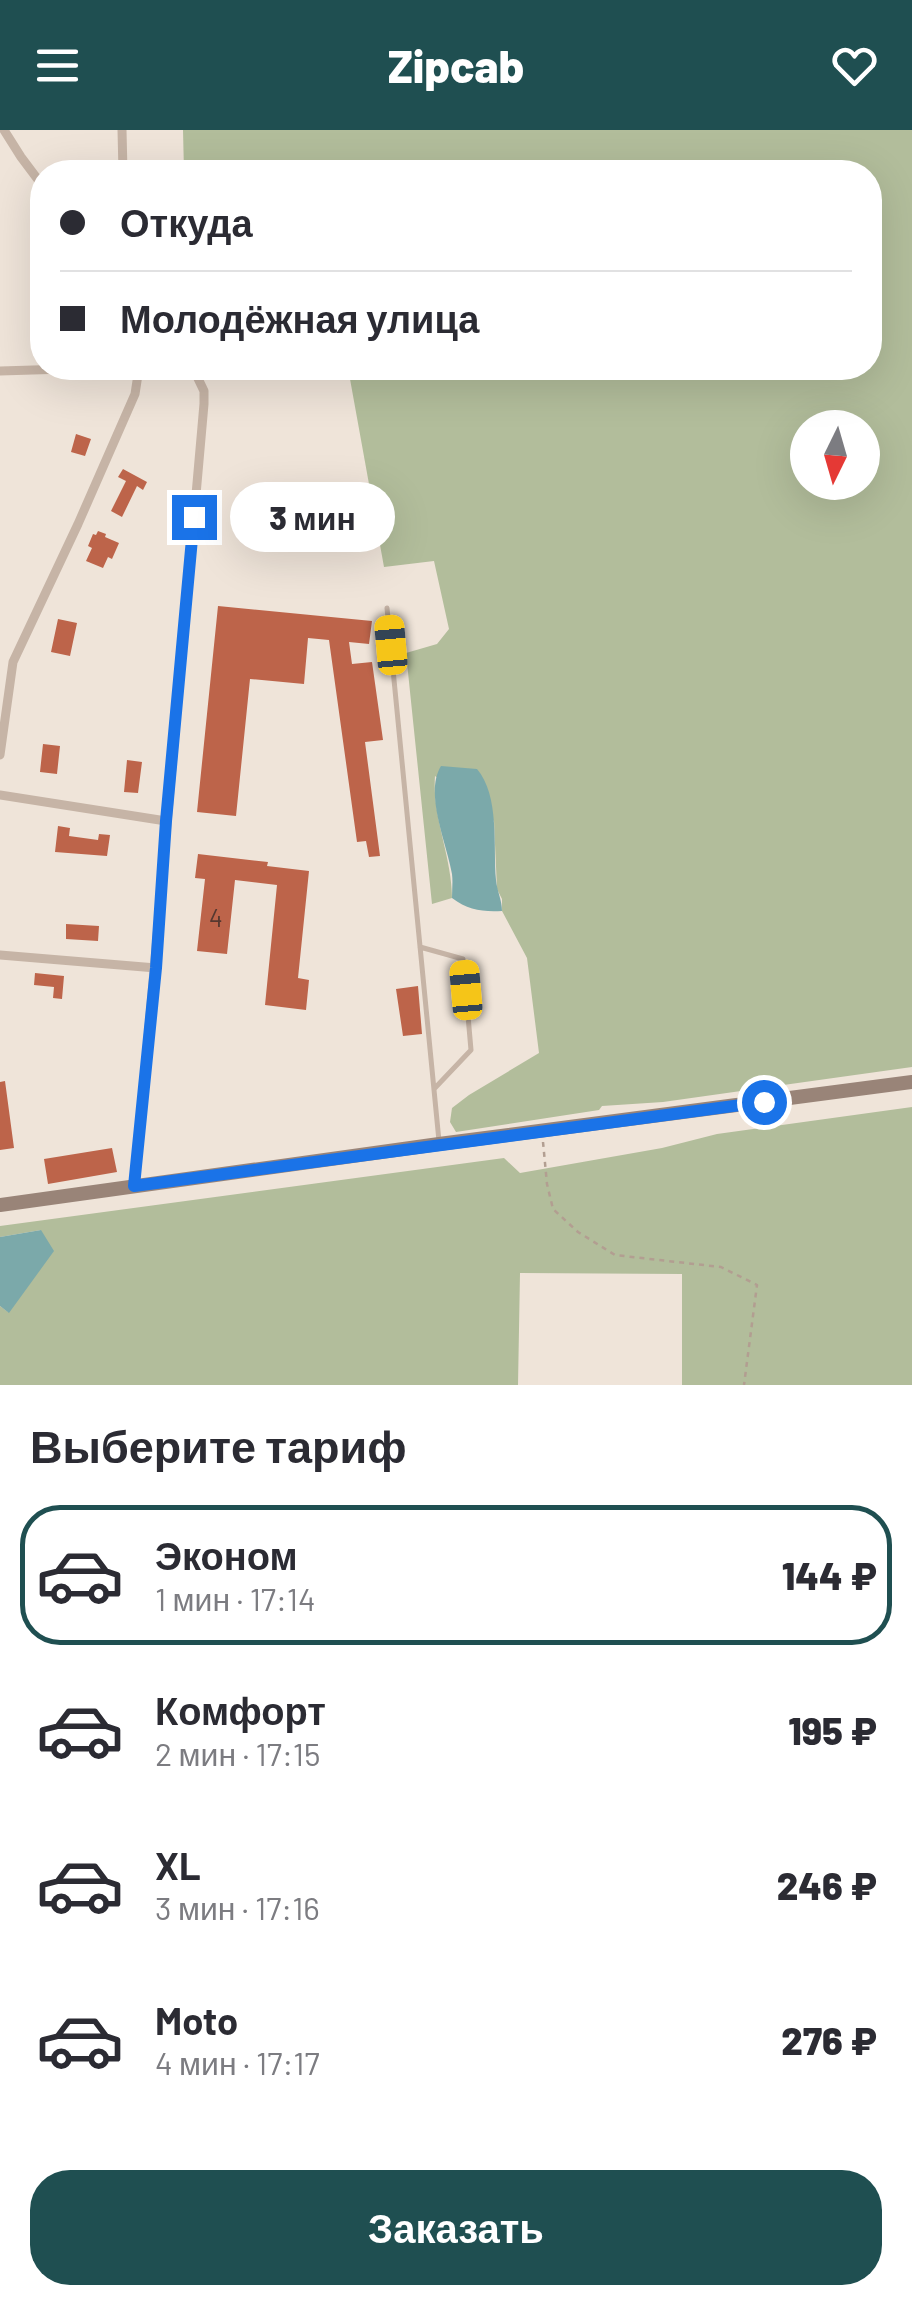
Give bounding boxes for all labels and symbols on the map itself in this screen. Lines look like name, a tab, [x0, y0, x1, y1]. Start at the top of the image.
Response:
north arrow	[790, 410, 880, 500]
callout: 3 мин	[229, 482, 394, 552]
route end	[172, 495, 217, 540]
car	[373, 614, 409, 676]
house number: 4	[209, 902, 223, 932]
car	[448, 959, 484, 1021]
route start	[742, 1080, 787, 1125]

